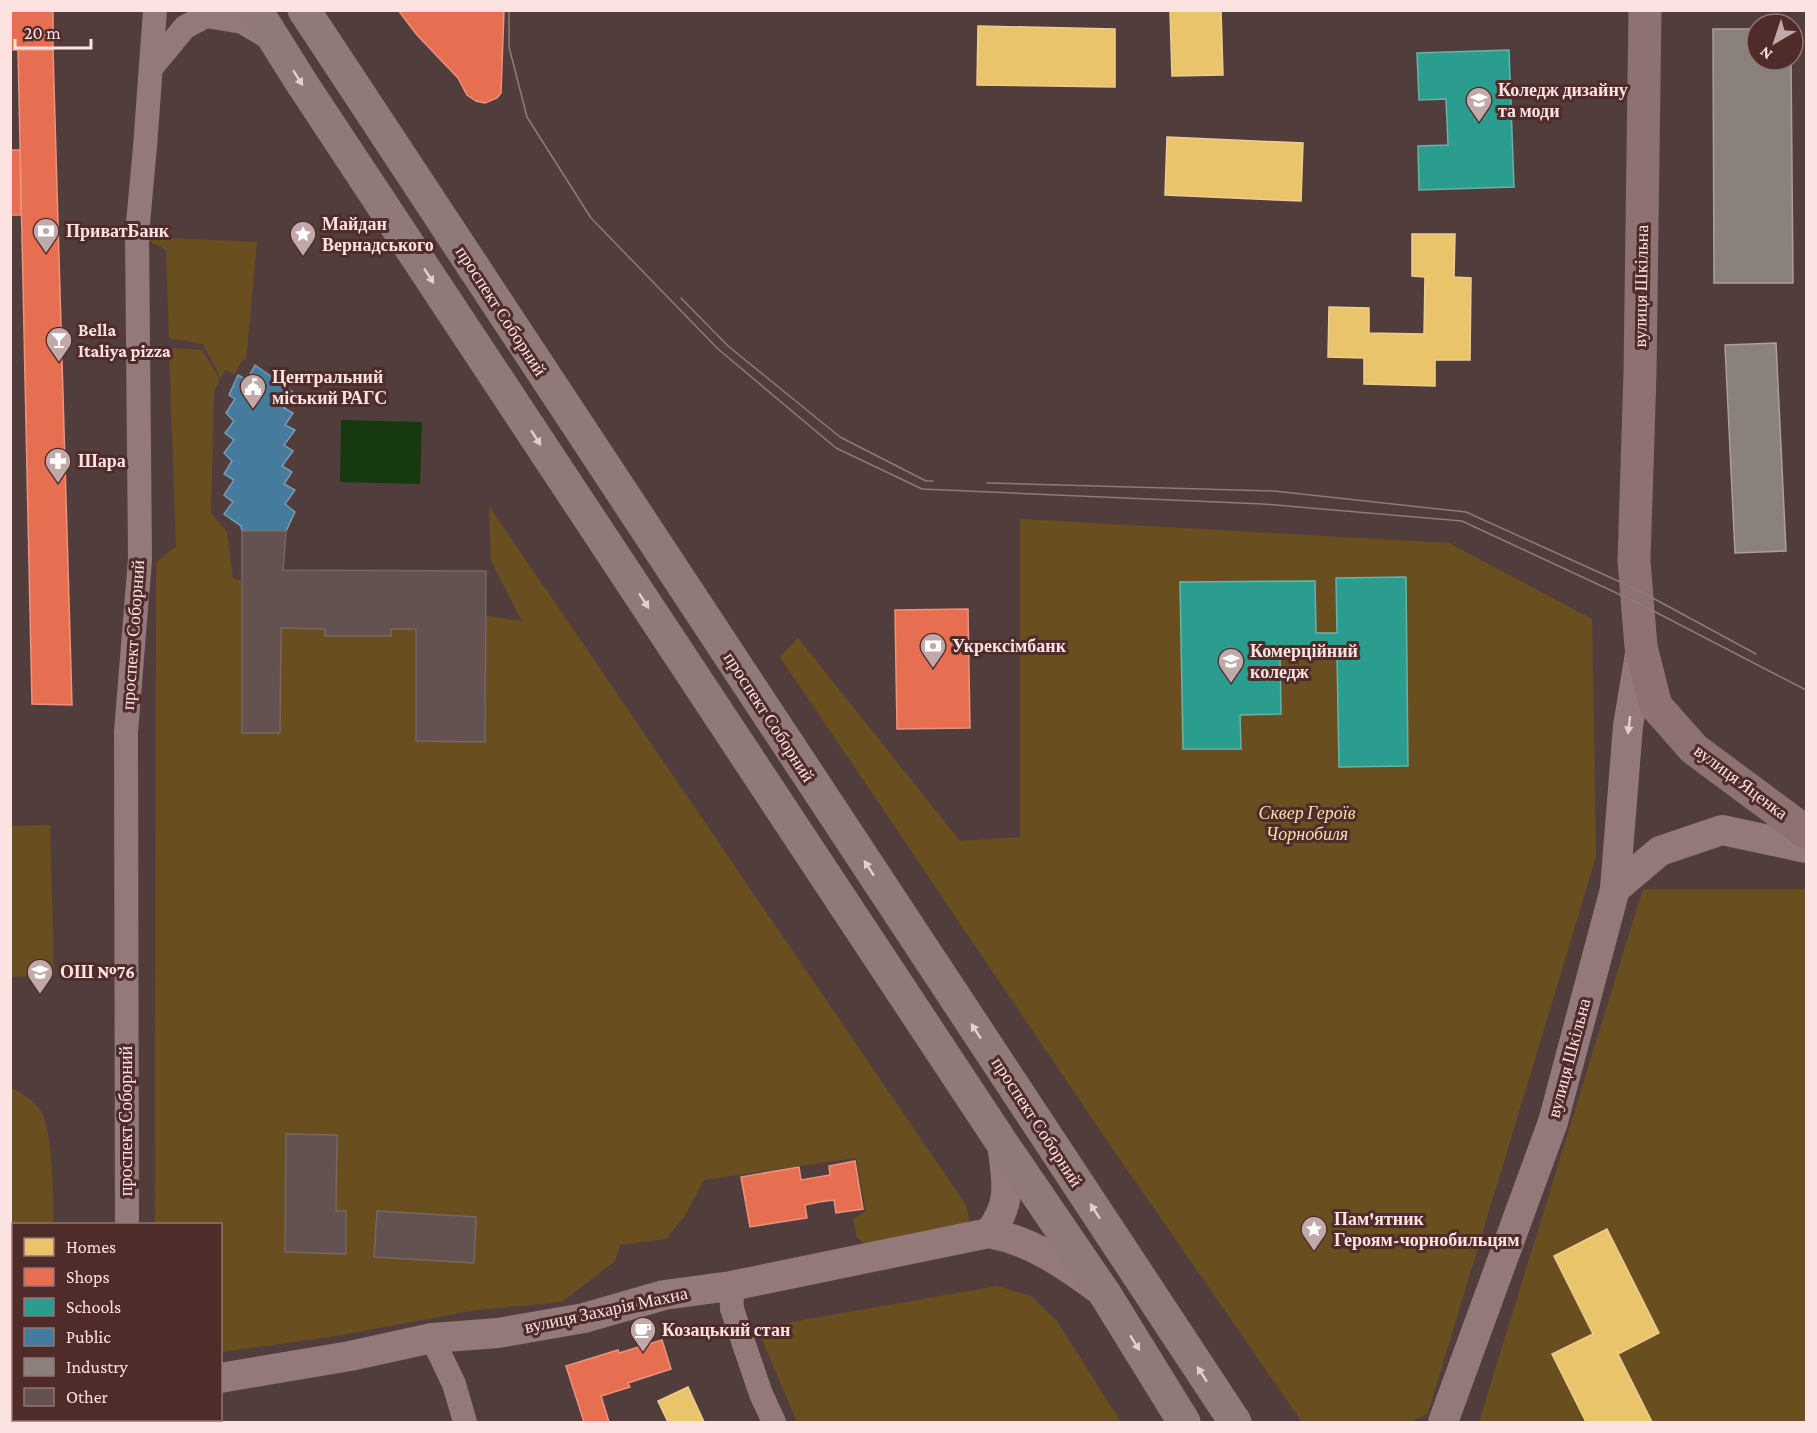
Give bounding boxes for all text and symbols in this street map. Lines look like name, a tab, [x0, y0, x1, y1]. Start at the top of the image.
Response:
scale bar	[15, 12, 92, 50]
north arrow	[1745, 12, 1805, 72]
text: 20 m	[24, 23, 61, 43]
text: N	[1756, 43, 1775, 63]
one-way arrow	[293, 70, 304, 86]
place label: Коледж дизайну та моди	[1498, 80, 1628, 121]
school or university icon: Коледж дизайну та моди	[1464, 85, 1494, 123]
place label: Майдан Вернадського	[322, 214, 434, 255]
bank icon: ПриватБанк	[31, 216, 61, 254]
place icon: Майдан Вернадського	[288, 219, 318, 257]
place label: ПриватБанк	[66, 221, 170, 241]
street label: вулиця Шкільна	[1630, 224, 1652, 348]
street label: проспект Соборний	[452, 242, 551, 380]
one-way arrow	[423, 268, 434, 284]
place label: Bella Italiya pizza	[78, 320, 171, 361]
bar icon: Bella Italiya pizza	[44, 325, 74, 363]
place label: Центральний міський РАГС	[272, 367, 387, 408]
public building icon: Центральний міський РАГС	[238, 372, 268, 410]
one-way arrow	[531, 430, 542, 447]
pharmacy icon: Шара	[43, 446, 73, 484]
place label: Шара	[78, 451, 126, 471]
street label: проспект Соборний	[118, 559, 148, 711]
one-way arrow	[638, 593, 649, 609]
bank icon: Укрексімбанк	[918, 631, 948, 669]
place label: Укрексімбанк	[952, 636, 1067, 656]
place label: Комерційний коледж	[1250, 641, 1358, 682]
school or university icon: Комерційний коледж	[1216, 646, 1246, 684]
street label: проспект Соборний	[720, 648, 819, 786]
one-way arrow	[1624, 716, 1633, 735]
street label: вулиця Яценка	[1690, 740, 1792, 824]
park label: Сквер Героїв Чорнобиля	[1258, 803, 1356, 844]
one-way arrow	[864, 860, 875, 876]
school or university icon: ОШ №76	[25, 957, 55, 995]
place label: ОШ №76	[60, 962, 135, 982]
street label: вулиця Шкільна	[1543, 996, 1595, 1120]
one-way arrow	[970, 1023, 982, 1039]
street label: проспект Соборний	[116, 1045, 136, 1196]
street label: проспект Соборний	[988, 1053, 1087, 1191]
one-way arrow	[1090, 1203, 1101, 1219]
place label: Пам'ятник Героям-чорнобильцям	[1334, 1209, 1520, 1250]
place icon: Пам'ятник Героям-чорнобильцям	[1299, 1214, 1329, 1252]
legend	[12, 1223, 222, 1421]
text: Homes	[66, 1237, 116, 1257]
text: Shops	[66, 1267, 110, 1287]
street label: вулиця Захарія Махна	[523, 1283, 689, 1337]
text: Schools	[66, 1297, 121, 1317]
cafe icon: Козацький стан	[628, 1315, 658, 1353]
place label: Козацький стан	[662, 1320, 790, 1340]
text: Public	[66, 1327, 111, 1347]
one-way arrow	[1130, 1335, 1141, 1351]
text: Industry	[66, 1357, 129, 1377]
one-way arrow	[1197, 1365, 1208, 1382]
text: Other	[66, 1387, 109, 1407]

